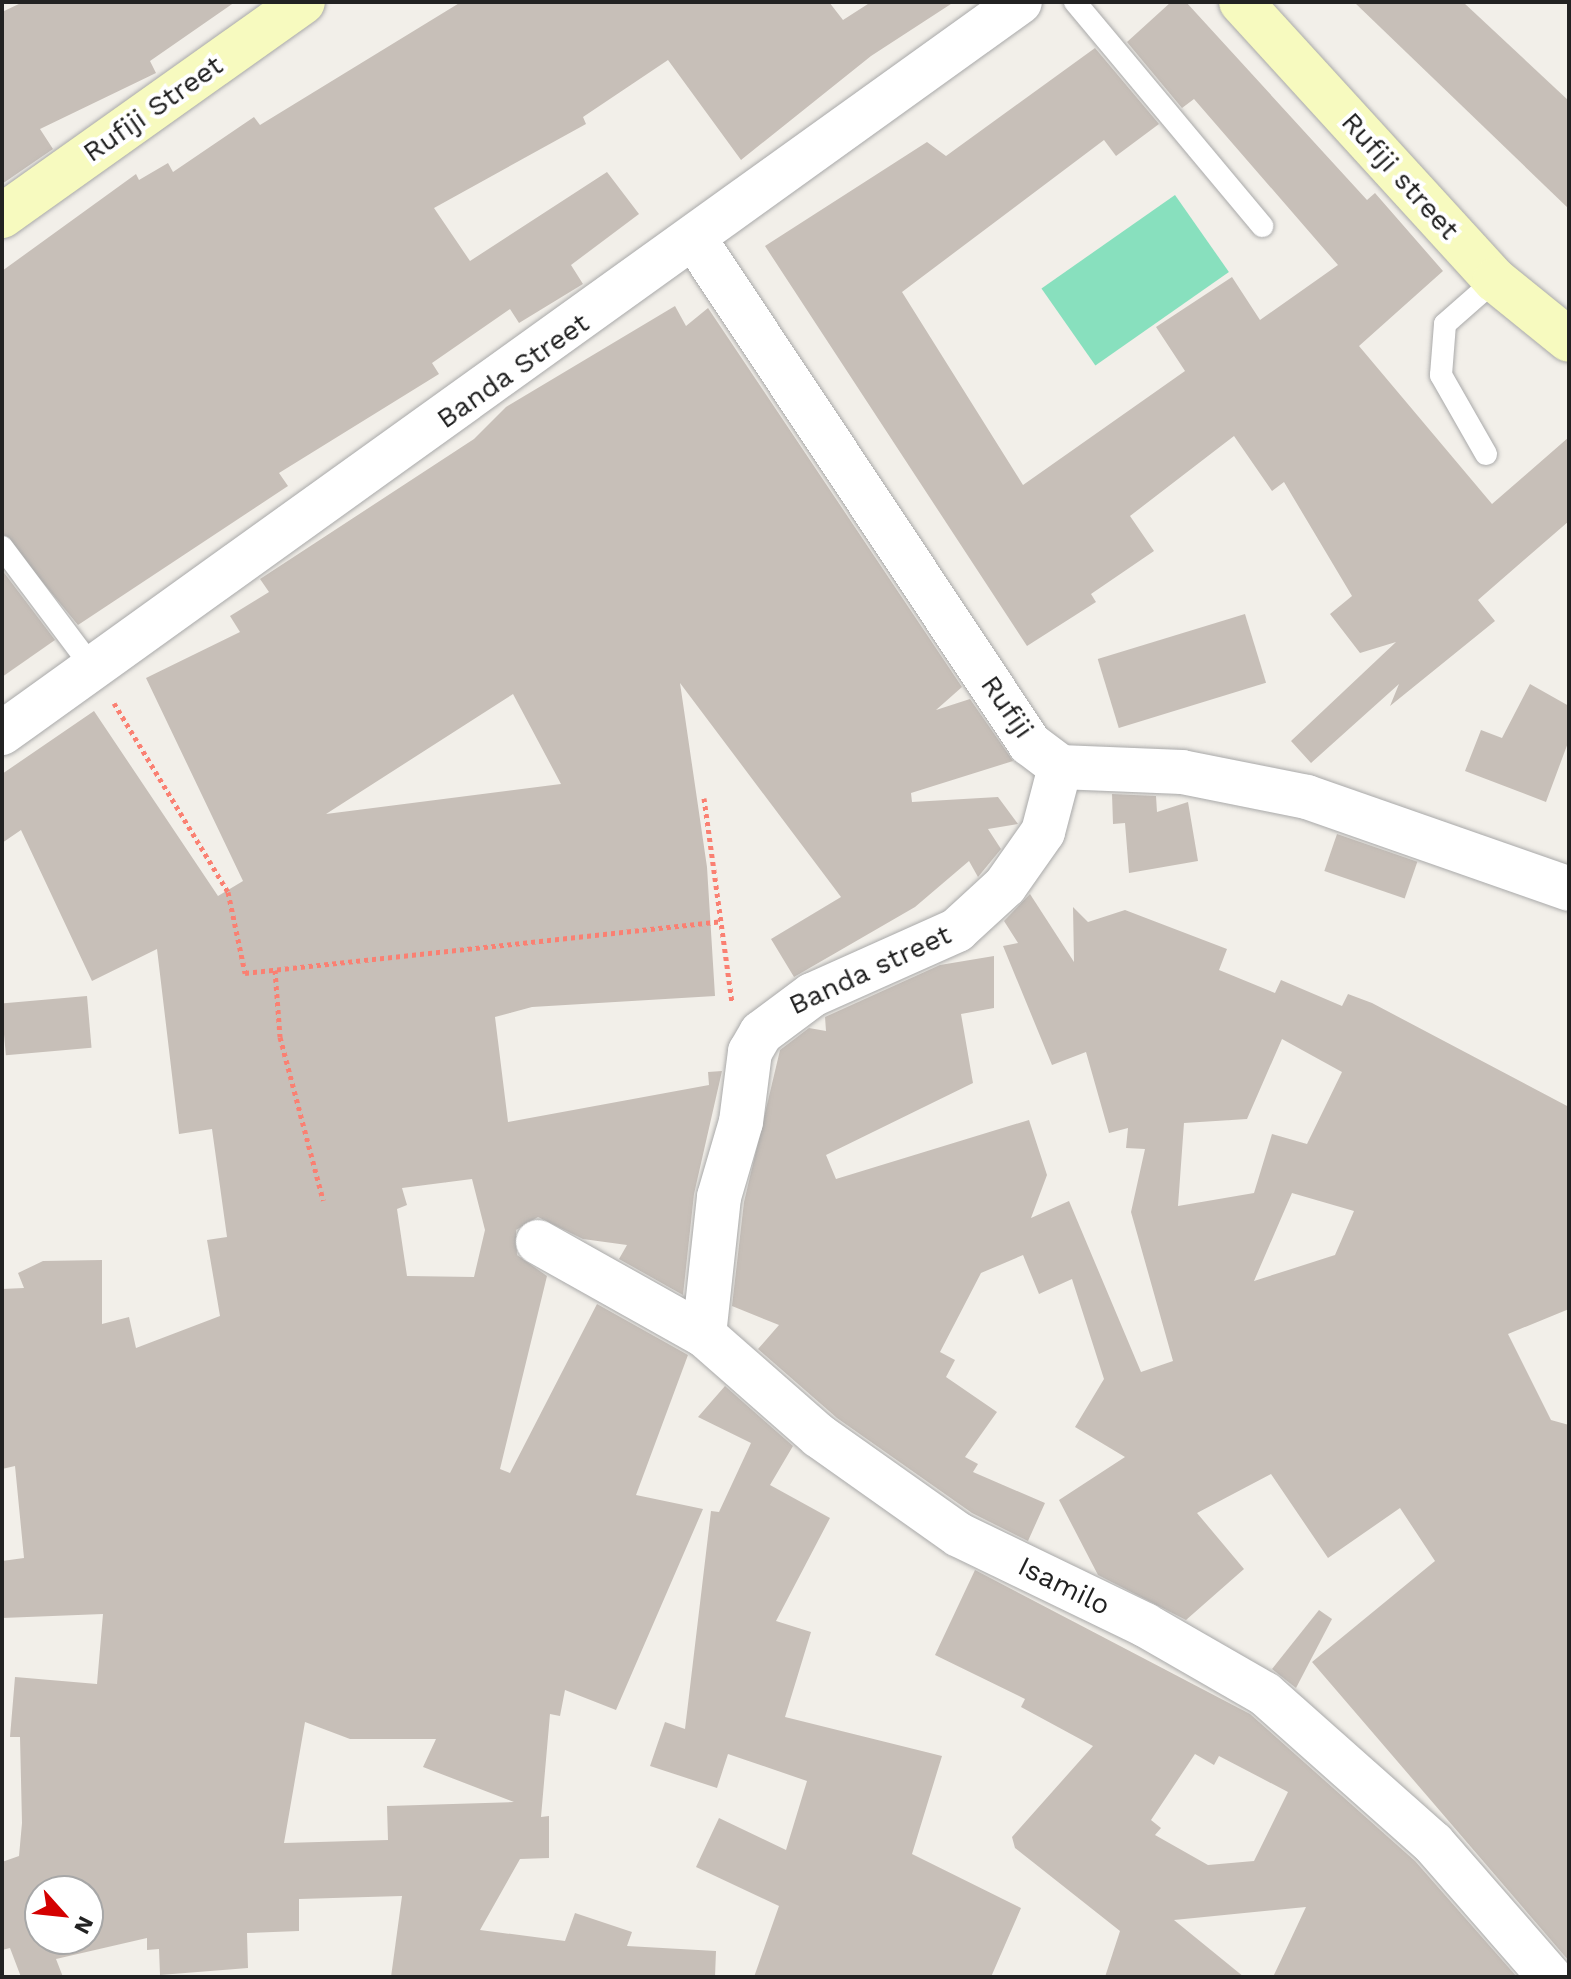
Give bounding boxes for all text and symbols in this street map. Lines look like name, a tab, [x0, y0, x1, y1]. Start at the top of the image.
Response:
street label: Rufiji Street	[77, 49, 229, 169]
street label: Rufiji street	[1334, 105, 1466, 247]
street label: Banda Street	[430, 306, 596, 436]
street label: Rufiji	[973, 669, 1041, 745]
street label: Banda street	[783, 918, 957, 1022]
street label: Isamilo	[1013, 1549, 1115, 1623]
north arrow	[24, 1875, 104, 1955]
text: N	[69, 1912, 99, 1938]

